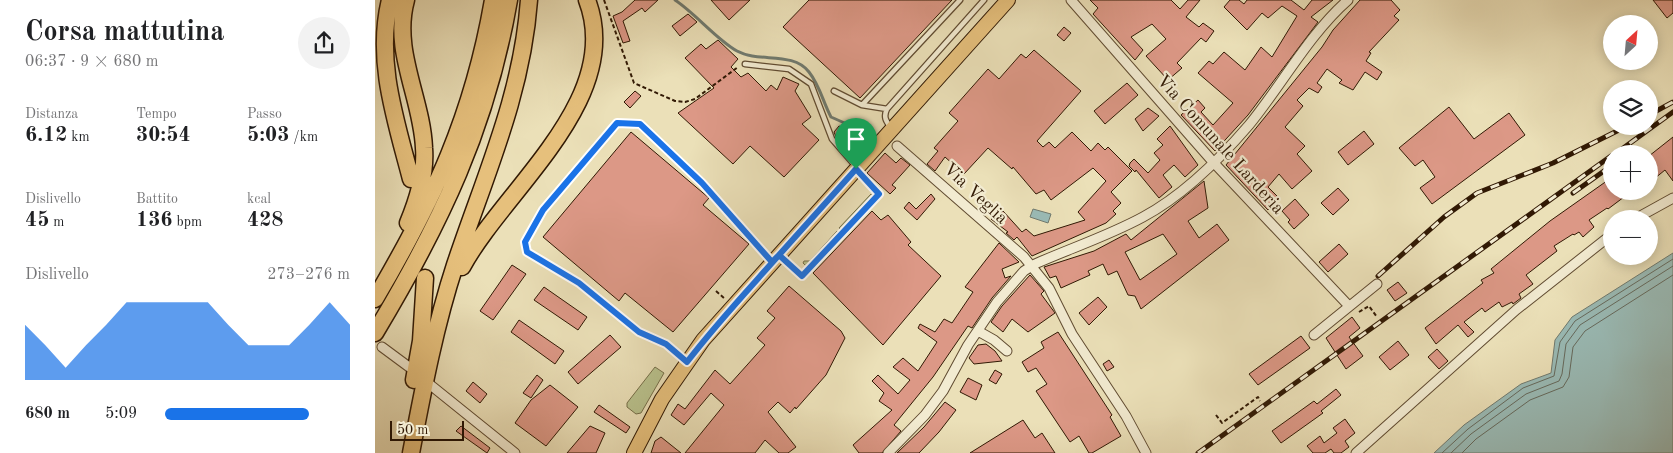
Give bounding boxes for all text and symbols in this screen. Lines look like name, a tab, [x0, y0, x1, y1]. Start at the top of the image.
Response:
north arrow	[1603, 15, 1657, 70]
map controls	[1603, 15, 1658, 265]
button: share	[298, 17, 350, 69]
text: Corsa mattutina	[25, 19, 225, 47]
text: 06:37 · 9 × 680 m	[25, 54, 158, 70]
street label: Via Comunale Larderia	[1153, 71, 1287, 218]
button: layers	[1603, 80, 1658, 135]
text: Distanza	[25, 107, 78, 121]
text: Tempo	[136, 107, 177, 121]
text: Passo	[247, 107, 282, 121]
pin	[835, 118, 877, 169]
text: 6.12	[25, 125, 67, 146]
text: 30:54	[136, 125, 191, 146]
text: 5:03	[247, 125, 289, 146]
icon: arrive	[842, 125, 870, 153]
text: km	[67, 130, 90, 144]
text: /km	[289, 130, 318, 144]
button: +	[1603, 145, 1658, 200]
street label: Via Veglia	[940, 160, 1011, 228]
text: Dislivello	[25, 192, 81, 206]
text: Battito	[136, 192, 178, 206]
text: kcal	[247, 192, 271, 206]
text: 45	[25, 210, 49, 231]
text: 136	[136, 210, 173, 231]
text: 428	[247, 210, 284, 231]
button: −	[1603, 210, 1658, 265]
text: m	[49, 215, 64, 229]
text: bpm	[173, 215, 202, 229]
text: Dislivello	[25, 267, 89, 283]
text: 273–276 m	[267, 267, 350, 283]
text: 680 m	[25, 406, 70, 422]
text: 5:09	[105, 406, 137, 422]
scale bar	[390, 418, 464, 441]
text: 50 m	[397, 423, 428, 437]

